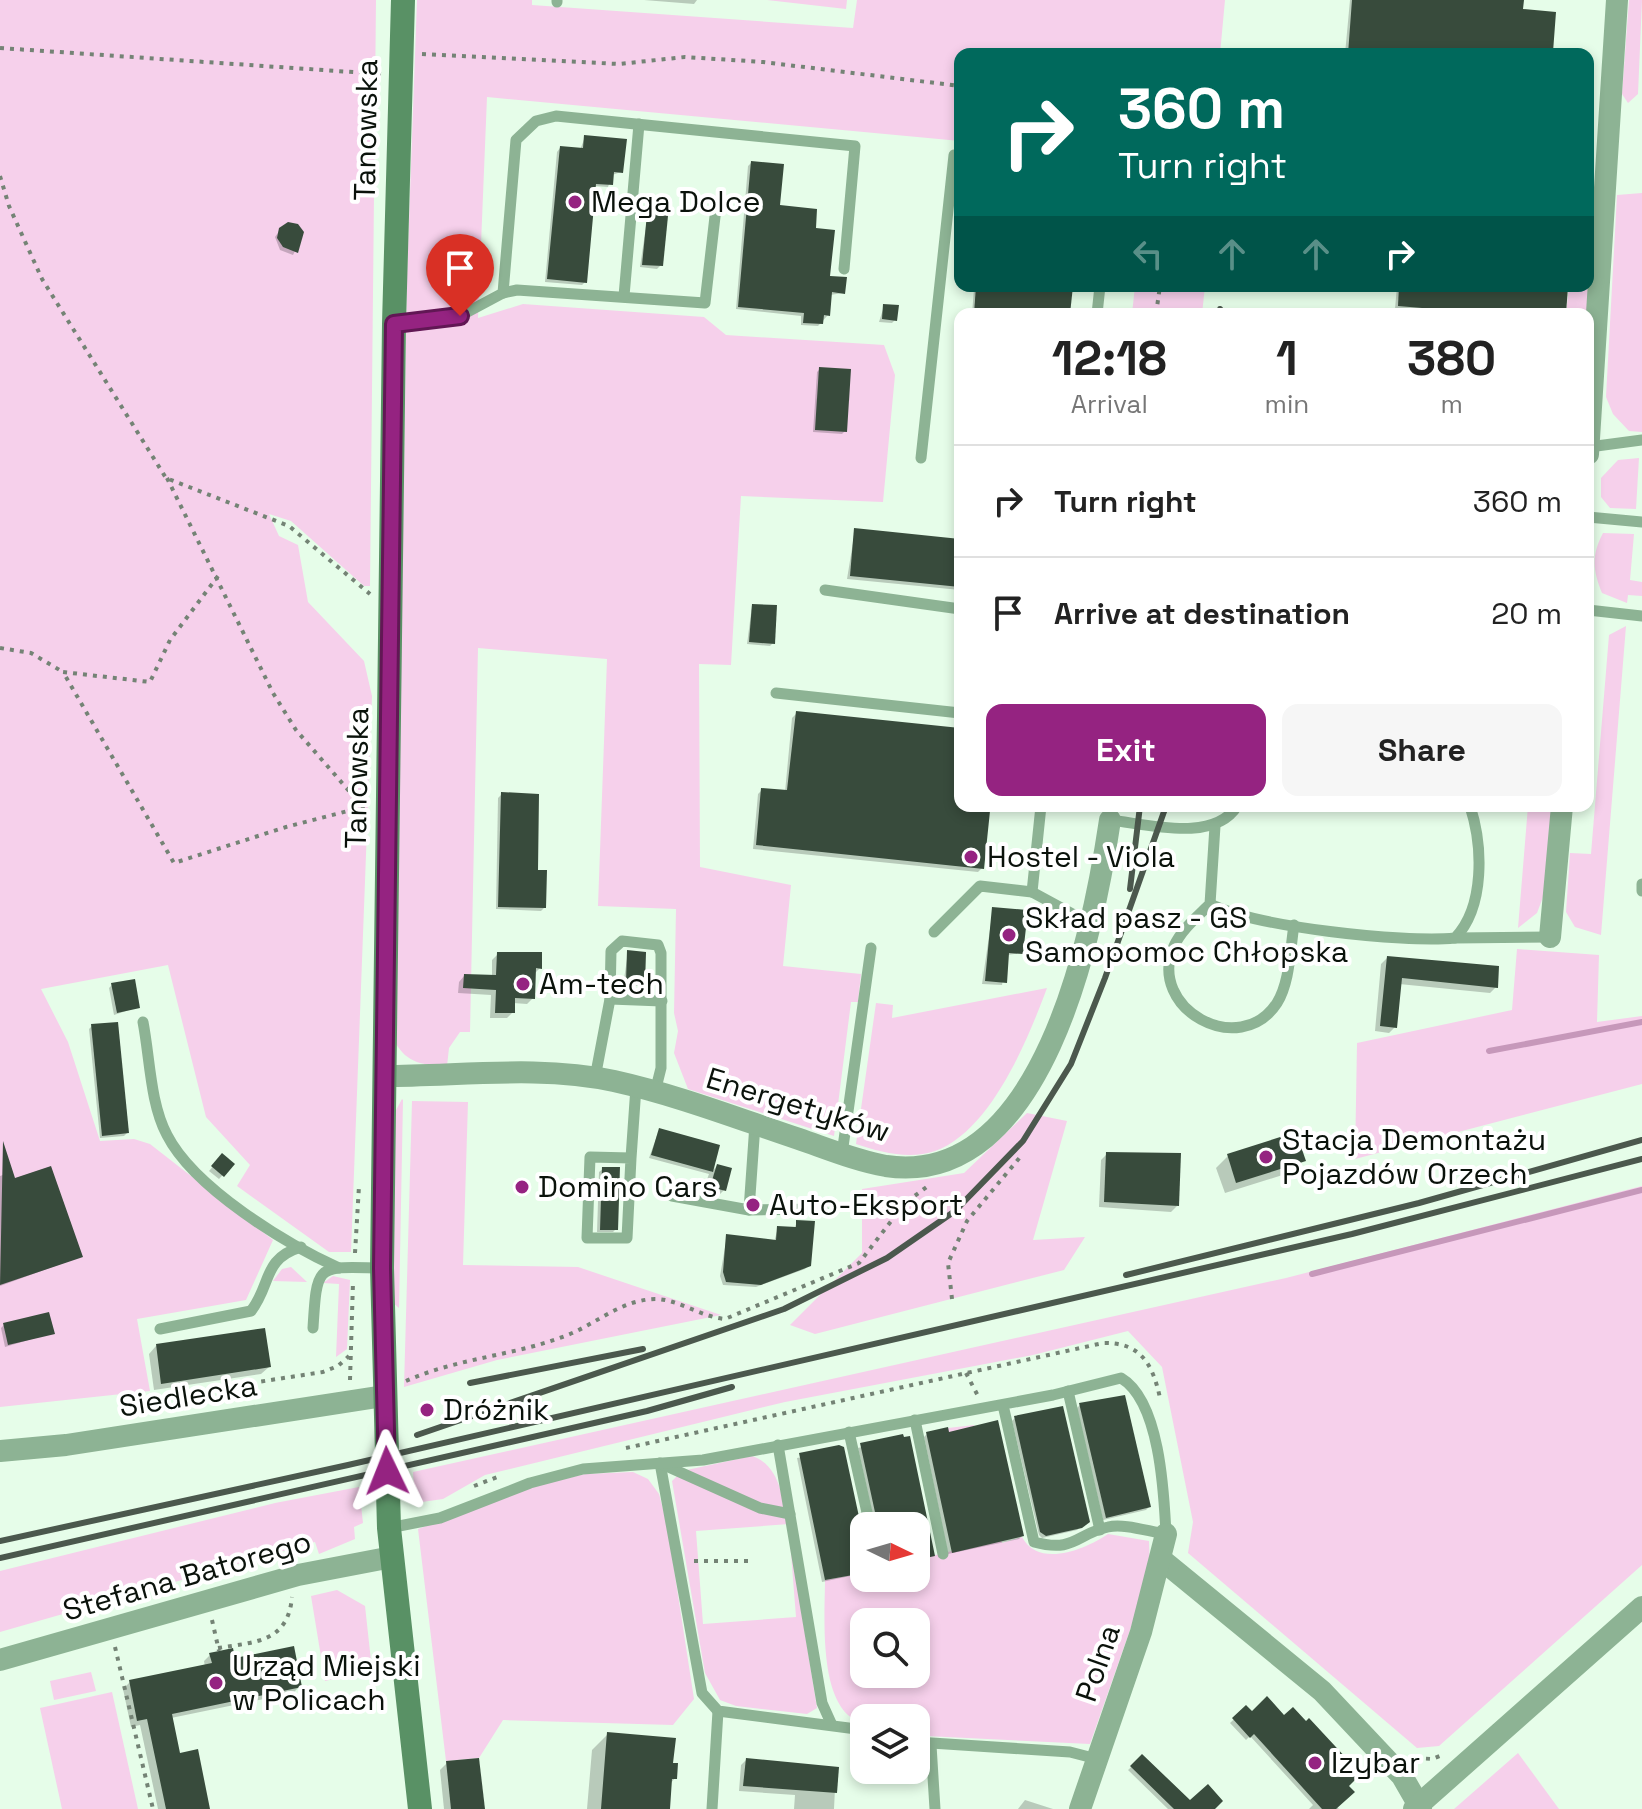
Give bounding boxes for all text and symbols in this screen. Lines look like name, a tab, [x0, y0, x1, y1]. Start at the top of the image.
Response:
street label: Tanowska	[345, 59, 386, 201]
text: 360 m	[1118, 73, 1285, 144]
icon: right	[986, 80, 1090, 184]
text: Turn right	[1118, 143, 1287, 189]
place label: Mega Dolce	[591, 182, 760, 221]
marker: Mega Dolce	[566, 193, 584, 211]
icon: left	[1126, 232, 1170, 276]
icon: ahead	[1210, 232, 1254, 276]
icon: ahead	[1294, 232, 1338, 276]
icon: right	[1378, 232, 1422, 276]
pin	[426, 234, 494, 316]
icon: arrive	[438, 246, 482, 290]
text: 12:18	[1052, 328, 1167, 389]
text: 1	[1276, 328, 1298, 389]
text: 380	[1407, 328, 1496, 389]
text: Arrival	[1071, 387, 1148, 421]
text: min	[1265, 387, 1309, 421]
text: m	[1440, 387, 1463, 421]
icon: right	[986, 479, 1030, 523]
text: Turn right	[1054, 482, 1197, 521]
text: 360 m	[1473, 482, 1562, 521]
icon: arrive	[986, 591, 1030, 635]
text: Arrive at destination	[1054, 594, 1350, 633]
text: 20 m	[1491, 594, 1562, 633]
button: Exit	[986, 704, 1266, 796]
button: Share	[1282, 704, 1562, 796]
street label: Tanowska	[336, 707, 377, 849]
place label: Hostel - Viola	[987, 837, 1175, 876]
marker: Hostel - Viola	[962, 848, 980, 866]
place label: Skład pasz - GS Samopomoc Chłopska	[1025, 898, 1348, 971]
marker: Skład pasz - GS Samopomoc Chłopska	[1000, 926, 1018, 944]
place label: Am-tech	[539, 964, 664, 1003]
marker: Am-tech	[514, 975, 532, 993]
street label: Energetyków	[702, 1058, 895, 1151]
place label: Stacja Demontażu Pojazdów Orzech	[1282, 1120, 1546, 1193]
marker: Stacja Demontażu Pojazdów Orzech	[1257, 1148, 1275, 1166]
place label: Domino Cars	[538, 1167, 718, 1206]
marker: Domino Cars	[513, 1178, 531, 1196]
place label: Auto-Eksport	[769, 1185, 963, 1224]
marker: Auto-Eksport	[744, 1196, 762, 1214]
street label: Siedlecka	[116, 1365, 260, 1426]
place label: Dróżnik	[443, 1390, 549, 1429]
marker: Dróżnik	[418, 1401, 436, 1419]
position arrow	[345, 1429, 429, 1513]
north arrow	[850, 1512, 930, 1592]
map controls	[850, 1512, 930, 1784]
street label: Stefana Batorego	[58, 1521, 316, 1630]
button: search	[850, 1608, 930, 1688]
street label: Polna	[1066, 1619, 1129, 1707]
place label: Urząd Miejski w Policach	[232, 1646, 420, 1719]
marker: Urząd Miejski w Policach	[207, 1674, 225, 1692]
button: layers	[850, 1704, 930, 1784]
place label: Izybar	[1331, 1743, 1420, 1782]
marker: Izybar	[1306, 1754, 1324, 1772]

